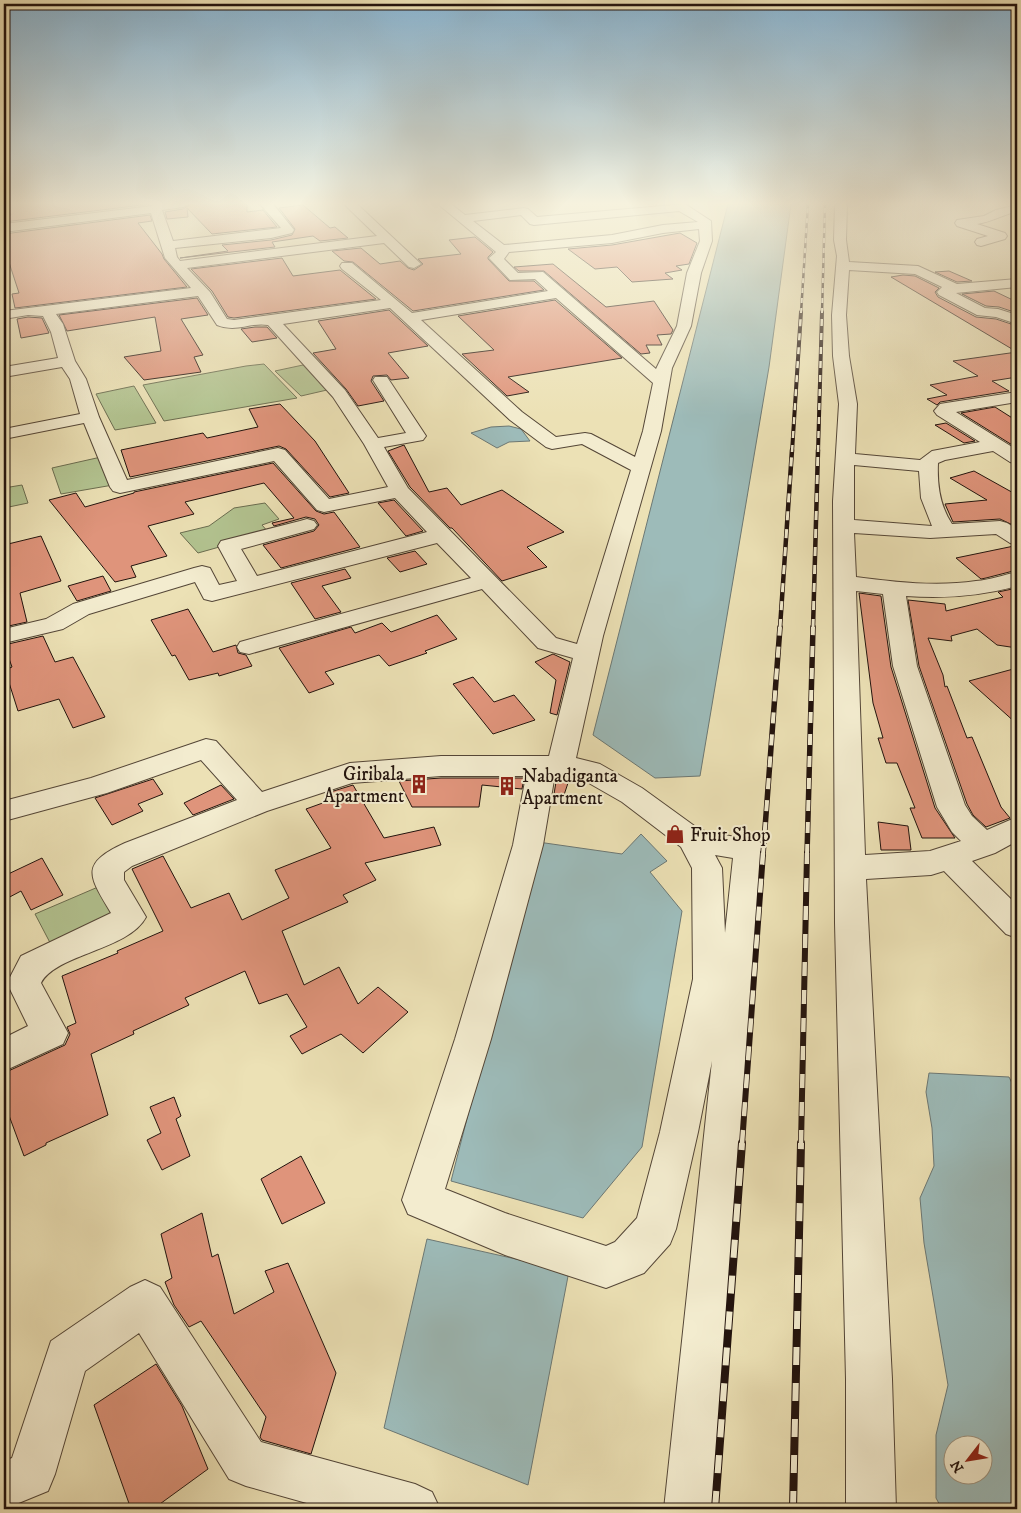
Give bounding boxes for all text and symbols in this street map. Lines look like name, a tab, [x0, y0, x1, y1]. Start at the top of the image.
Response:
place label: Giribala Apartment	[323, 763, 404, 808]
place label: Nabadiganta Apartment	[522, 765, 618, 810]
building icon: Giribala Apartment	[408, 773, 430, 795]
building icon: Nabadiganta Apartment	[496, 775, 518, 797]
shop icon: Fruit Shop	[664, 823, 686, 845]
place label: Fruit Shop	[690, 824, 771, 847]
north arrow	[944, 1436, 994, 1486]
text: N	[947, 1456, 968, 1476]

